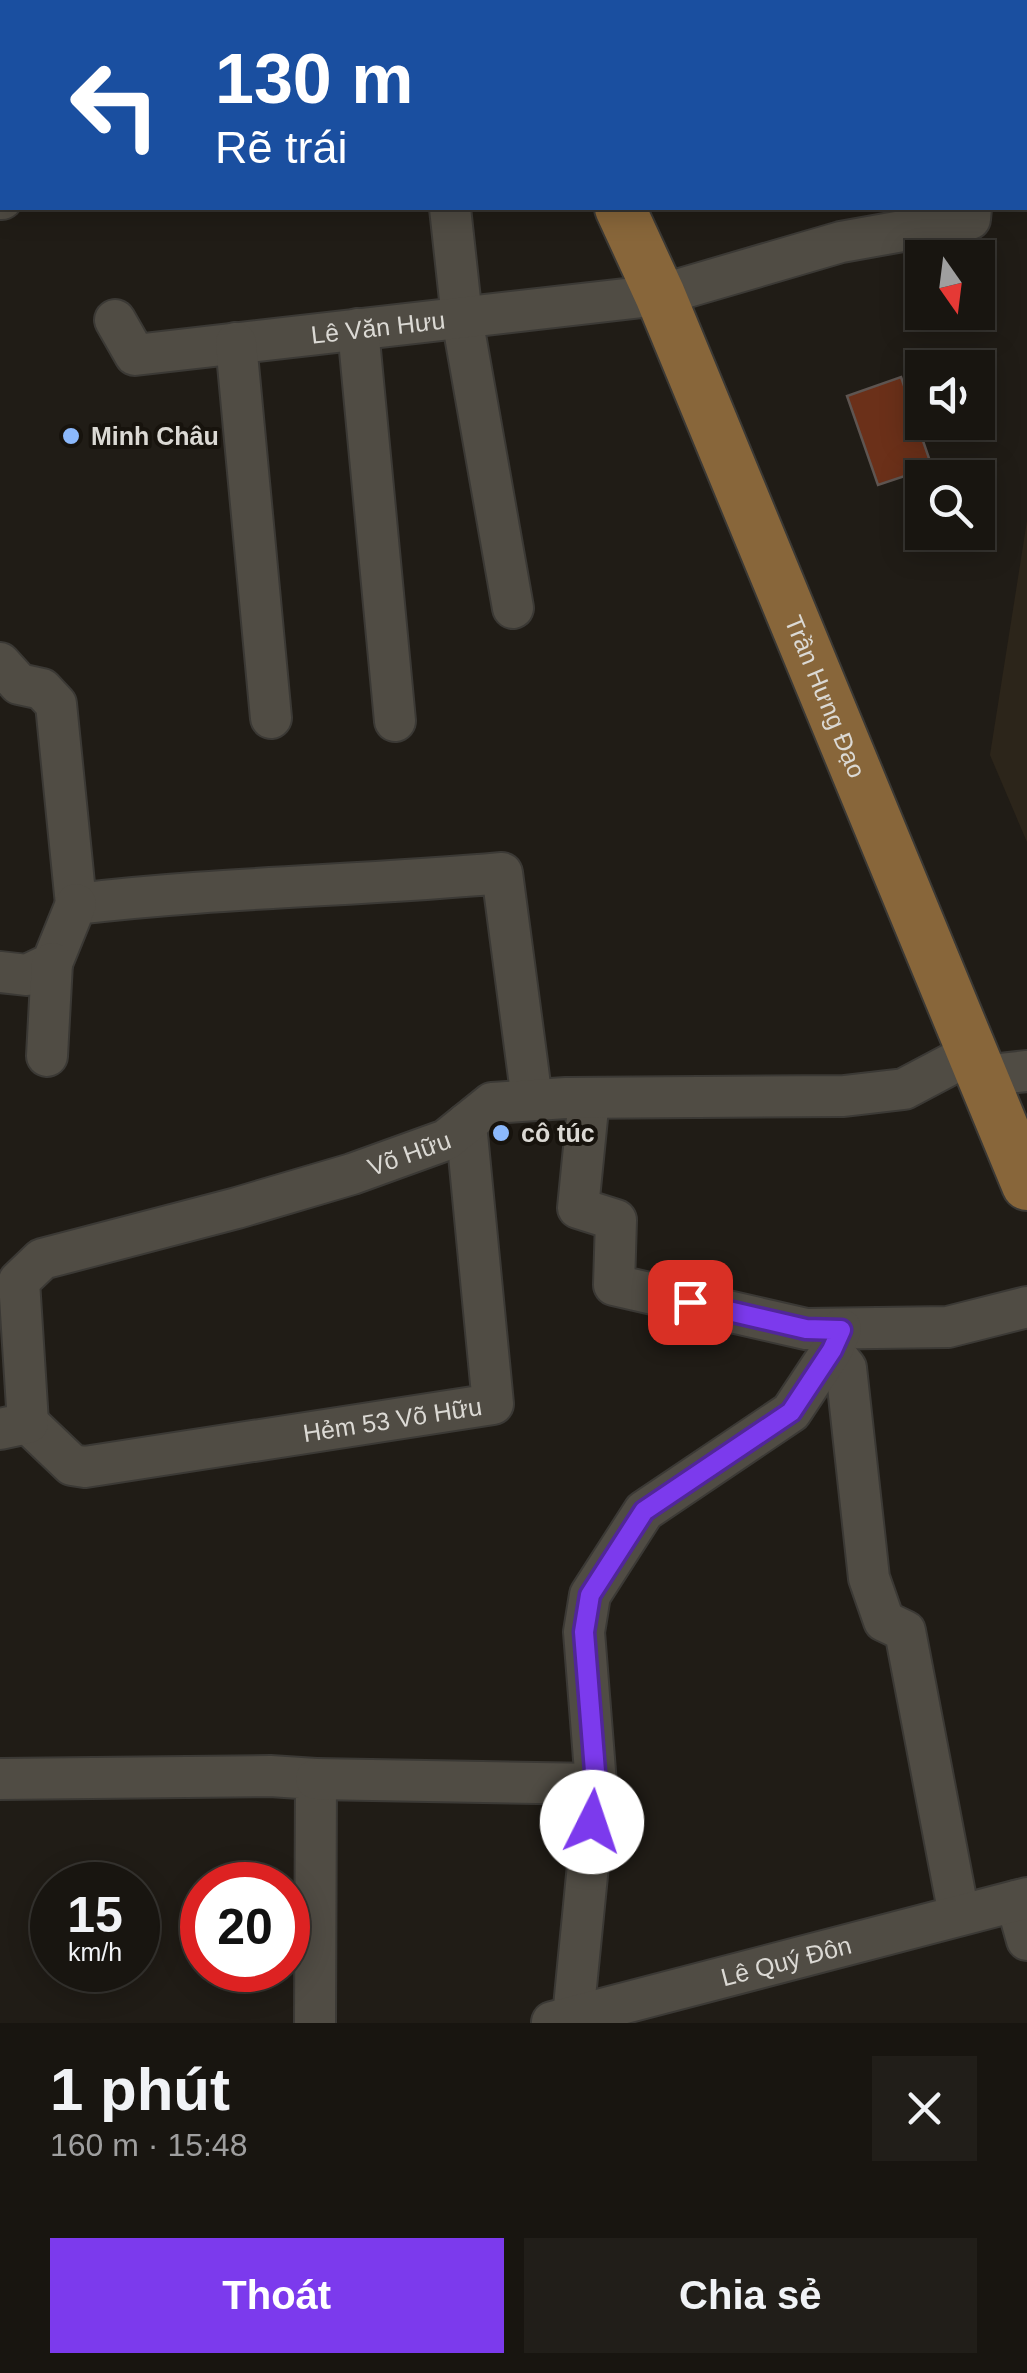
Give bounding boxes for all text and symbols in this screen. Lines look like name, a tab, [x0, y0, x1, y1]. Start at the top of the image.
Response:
icon: left	[50, 40, 180, 170]
text: 130 m	[215, 40, 413, 118]
text: Rẽ trái	[215, 122, 348, 173]
north arrow	[905, 240, 995, 330]
map controls	[905, 240, 995, 550]
street label: Lê Văn Hưu	[309, 306, 447, 349]
button: sound	[905, 350, 995, 440]
place label: Minh Châu	[91, 422, 219, 450]
marker: Minh Châu	[60, 425, 82, 447]
button: search	[905, 460, 995, 550]
street label: Trần Hưng Đạo	[780, 611, 871, 782]
place label: cô túc	[521, 1119, 595, 1147]
marker: cô túc	[490, 1122, 512, 1144]
street label: Võ Hữu	[364, 1125, 454, 1181]
pin	[648, 1260, 733, 1345]
icon: arrive	[663, 1275, 718, 1330]
street label: Hẻm 53 Võ Hữu	[301, 1392, 484, 1447]
position arrow	[540, 1770, 644, 1874]
speed limit sign: 20	[180, 1862, 310, 1992]
text: 15	[67, 1887, 123, 1943]
street label: Lê Quý Đôn	[718, 1930, 854, 1991]
text: km/h	[68, 1938, 122, 1966]
text: 1 phút	[50, 2056, 230, 2123]
button: close	[872, 2056, 977, 2161]
text: 160 m · 15:48	[50, 2127, 247, 2163]
button: Thoát	[50, 2238, 504, 2353]
button: Chia sẻ	[524, 2238, 977, 2353]

